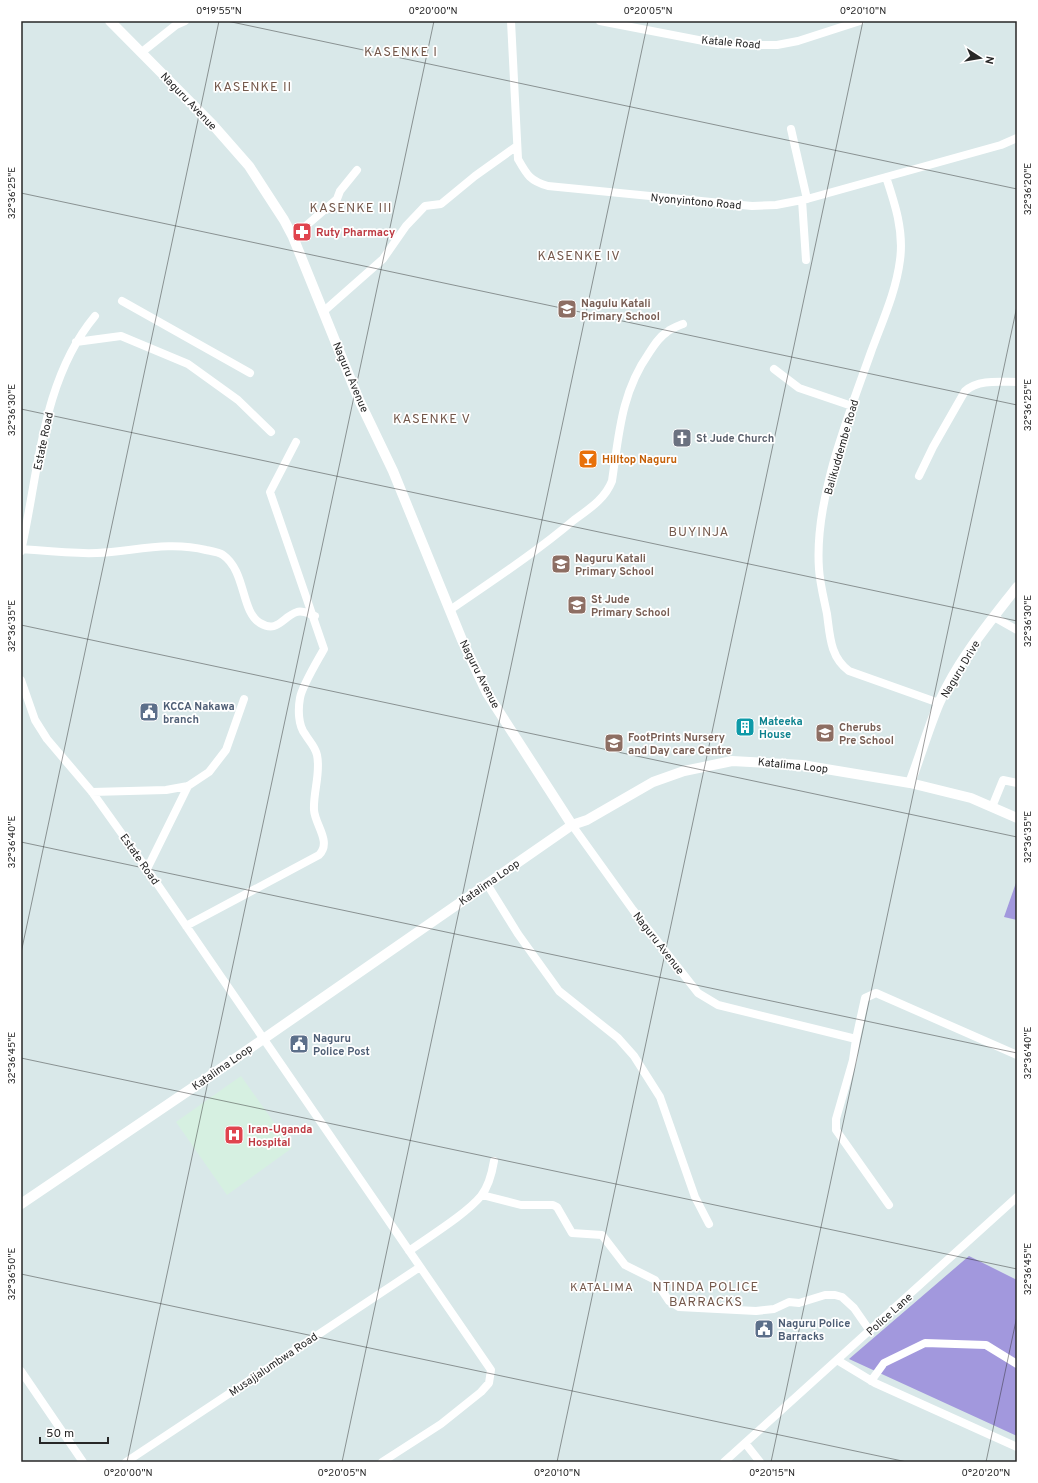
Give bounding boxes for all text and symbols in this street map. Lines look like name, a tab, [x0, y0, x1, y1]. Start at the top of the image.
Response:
text: 0°19'55"N	[196, 5, 242, 18]
text: 0°20'00"N	[408, 5, 458, 18]
text: 0°20'05"N	[624, 5, 672, 18]
text: 0°20'10"N	[840, 5, 886, 18]
street label: Katale Road	[701, 33, 761, 53]
north arrow	[960, 38, 1000, 78]
district label: KASENKE I	[364, 45, 438, 61]
text: N	[981, 55, 996, 65]
street label: Naguru Avenue	[157, 70, 219, 134]
district label: KASENKE II	[214, 80, 292, 96]
text: 32°36'20"E	[1022, 163, 1035, 215]
text: 32°36'25"E	[6, 167, 19, 219]
street label: Nyonyintono Road	[650, 191, 742, 213]
district label: KASENKE III	[309, 201, 393, 217]
pharmacy icon: Ruty Pharmacy	[291, 221, 313, 243]
place label: Ruty Pharmacy	[316, 226, 395, 240]
district label: KASENKE IV	[537, 249, 621, 265]
place label: Nagulu Katali Primary School	[581, 297, 660, 324]
school or university icon: Nagulu Katali Primary School	[556, 298, 578, 320]
street label: Naguru Avenue	[329, 340, 371, 415]
text: 32°36'25"E	[1022, 379, 1035, 431]
text: 32°36'30"E	[6, 384, 19, 436]
street label: Balikuddembe Road	[822, 398, 862, 497]
street label: Estate Road	[31, 411, 57, 472]
district label: KASENKE V	[393, 412, 471, 428]
church icon: St Jude Church	[671, 427, 693, 449]
place label: St Jude Church	[696, 432, 774, 446]
bar icon: Hilltop Naguru	[577, 448, 599, 470]
place label: Hilltop Naguru	[602, 453, 677, 467]
district label: BUYINJA	[669, 525, 729, 541]
place label: Naguru Katali Primary School	[575, 552, 654, 579]
school or university icon: Naguru Katali Primary School	[550, 553, 572, 575]
place label: St Jude Primary School	[591, 593, 670, 620]
school or university icon: St Jude Primary School	[566, 594, 588, 616]
text: 32°36'30"E	[1022, 595, 1035, 647]
text: 32°36'35"E	[6, 600, 19, 652]
street label: Naguru Avenue	[456, 638, 502, 711]
street label: Naguru Drive	[938, 638, 984, 701]
place label: KCCA Nakawa branch	[163, 700, 235, 727]
public building icon: KCCA Nakawa branch	[138, 701, 160, 723]
place label: Mateeka House	[759, 715, 803, 742]
building icon: Mateeka House	[734, 716, 756, 738]
place label: Cherubs Pre School	[839, 721, 894, 748]
school or university icon: Cherubs Pre School	[814, 722, 836, 744]
place label: FootPrints Nursery and Day care Centre	[628, 731, 732, 758]
school or university icon: FootPrints Nursery and Day care Centre	[603, 732, 625, 754]
street label: Katalima Loop	[757, 755, 829, 777]
text: 32°36'35"E	[1022, 811, 1035, 863]
text: 32°36'40"E	[6, 816, 19, 868]
street label: Estate Road	[116, 831, 162, 888]
street label: Katalima Loop	[457, 857, 523, 909]
street label: Naguru Avenue	[630, 910, 687, 978]
text: 32°36'40"E	[1022, 1027, 1035, 1079]
text: 32°36'45"E	[6, 1032, 19, 1084]
place label: Naguru Police Post	[313, 1032, 370, 1059]
public building icon: Naguru Police Post	[288, 1033, 310, 1055]
street label: Katalima Loop	[190, 1042, 256, 1094]
place label: Iran-Uganda Hospital	[248, 1123, 312, 1150]
hospital icon: Iran-Uganda Hospital	[223, 1124, 245, 1146]
text: 32°36'45"E	[1022, 1243, 1035, 1295]
text: 32°36'50"E	[6, 1248, 19, 1300]
district label: KATALIMA	[570, 1280, 634, 1296]
district label: NTINDA POLICE BARRACKS	[653, 1280, 759, 1311]
street label: Police Lane	[864, 1290, 916, 1339]
place label: Naguru Police Barracks	[778, 1317, 850, 1344]
public building icon: Naguru Police Barracks	[753, 1318, 775, 1340]
street label: Musajjalumbwa Road	[227, 1330, 321, 1400]
scale bar	[40, 1419, 108, 1445]
text: 50 m	[46, 1426, 74, 1442]
text: 0°20'00"N	[103, 1467, 153, 1480]
text: 0°20'05"N	[318, 1467, 366, 1480]
text: 0°20'10"N	[534, 1467, 580, 1480]
text: 0°20'15"N	[749, 1467, 795, 1480]
text: 0°20'20"N	[962, 1467, 1010, 1480]

